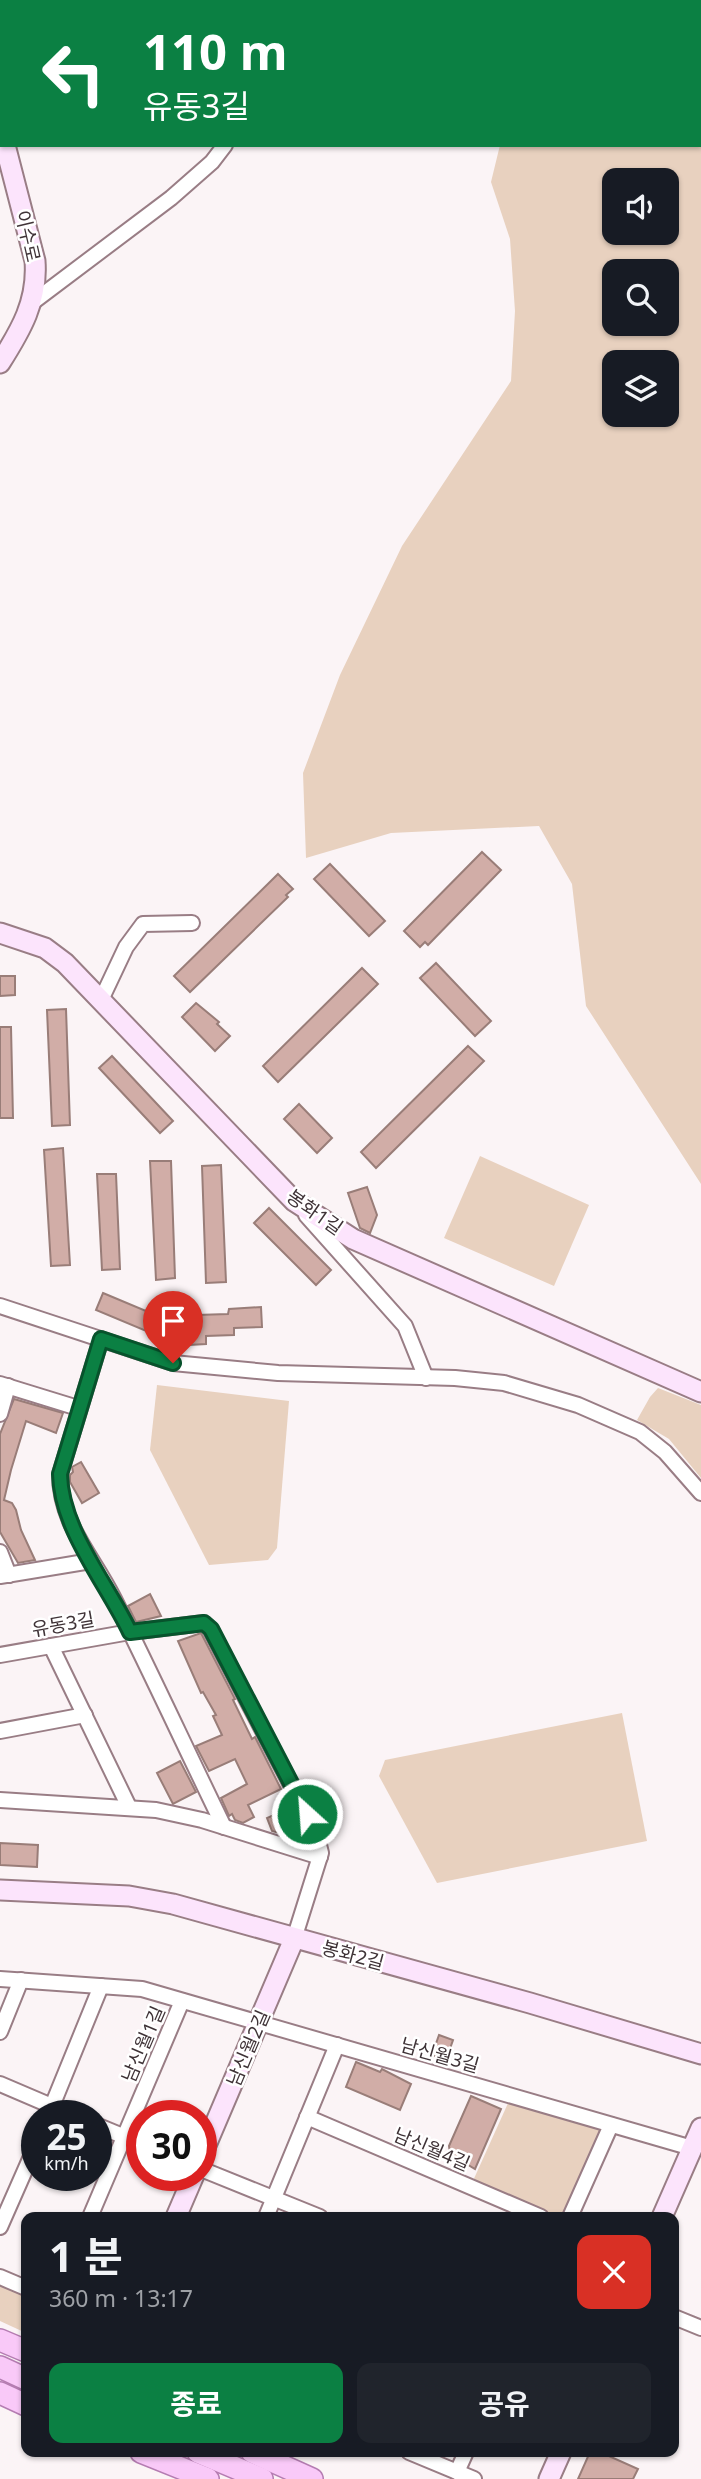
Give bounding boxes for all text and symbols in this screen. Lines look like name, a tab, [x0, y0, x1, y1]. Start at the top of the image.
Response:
text: 110 m	[143, 18, 288, 84]
icon: left	[28, 28, 119, 119]
text: 유동3길	[143, 84, 250, 127]
map controls	[602, 168, 679, 427]
button: sound	[602, 168, 679, 245]
street label: 이수로	[9, 208, 47, 264]
button: search	[602, 259, 679, 336]
button: layers	[602, 350, 679, 427]
street label: 봉화1길	[282, 1183, 348, 1241]
pin	[143, 1291, 203, 1363]
icon: arrive	[154, 1302, 192, 1340]
street label: 유동3길	[30, 1606, 96, 1642]
position arrow	[270, 1777, 344, 1851]
street label: 봉화2길	[319, 1934, 387, 1976]
street label: 남신월1길	[115, 2002, 171, 2086]
street label: 남신월2길	[220, 2006, 276, 2090]
street label: 남신월3길	[398, 2031, 482, 2079]
speed limit sign: 30	[126, 2100, 217, 2191]
text: 25	[46, 2113, 87, 2160]
street label: 남신월4길	[390, 2121, 474, 2177]
text: km/h	[44, 2151, 89, 2175]
text: 1 분	[49, 2227, 123, 2284]
button: close	[577, 2235, 651, 2309]
text: 360 m · 13:17	[49, 2282, 193, 2314]
button: 종료	[49, 2363, 343, 2443]
button: 공유	[357, 2363, 651, 2443]

